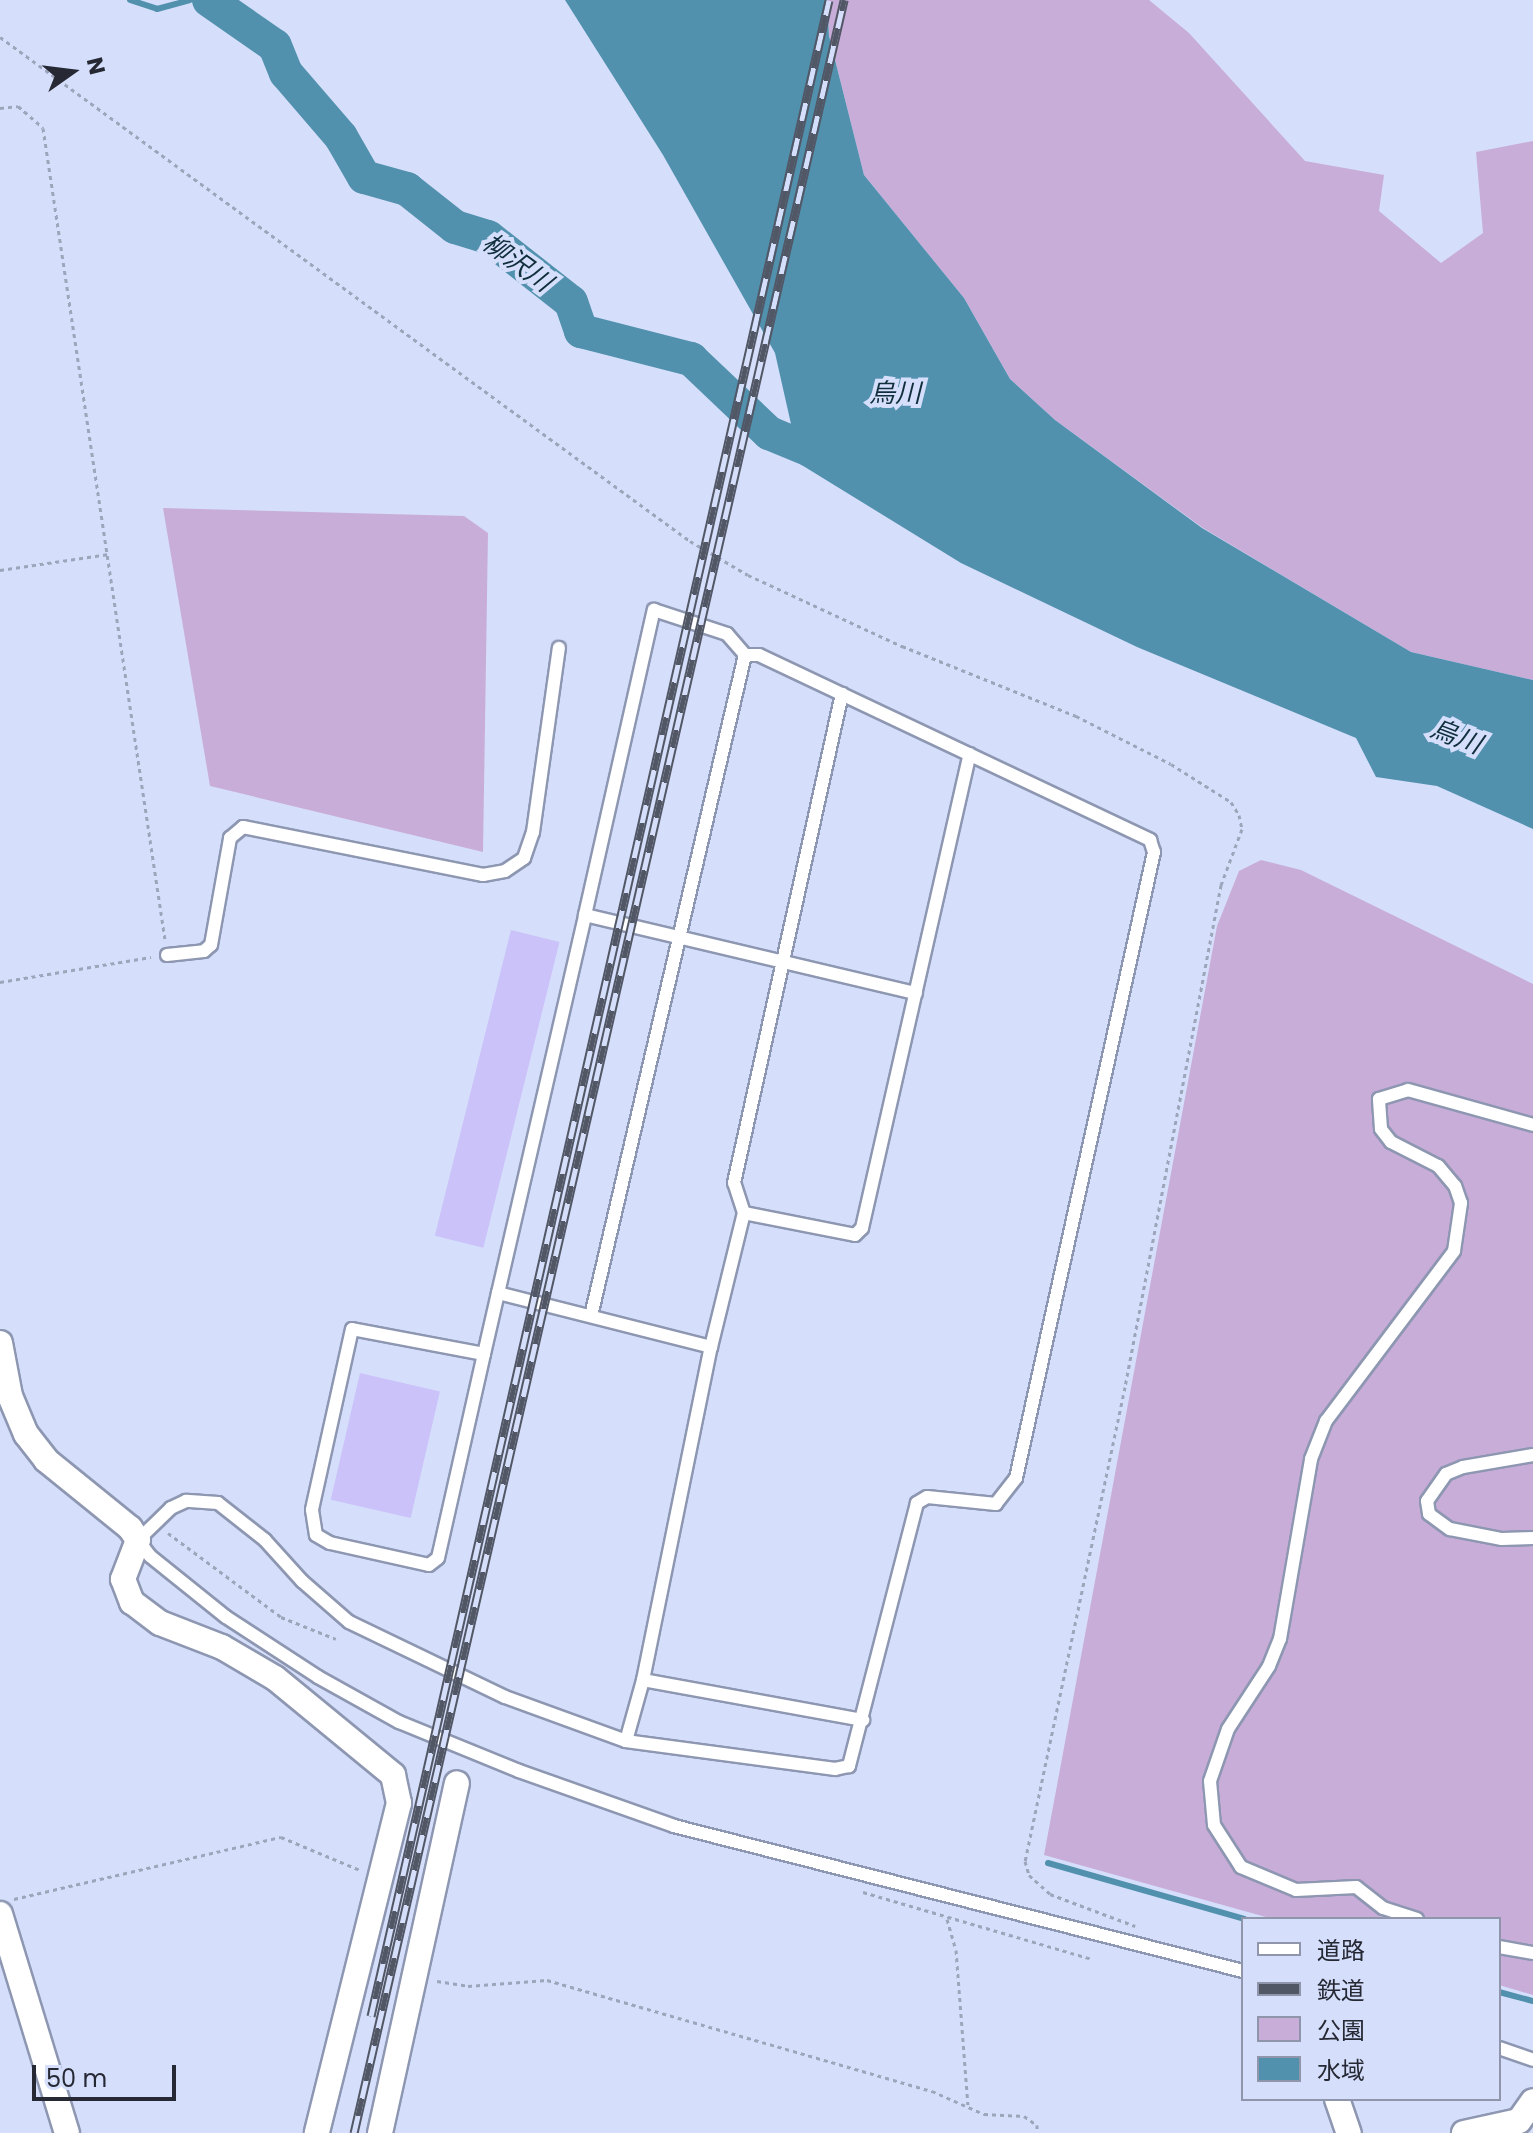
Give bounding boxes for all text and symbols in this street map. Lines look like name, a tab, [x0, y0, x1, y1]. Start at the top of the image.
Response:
north arrow	[32, 32, 112, 112]
text: N	[79, 54, 113, 78]
water label: 柳沢川	[476, 227, 558, 299]
water label: 烏川	[869, 378, 921, 410]
water label: 烏川	[1426, 713, 1486, 761]
legend	[1241, 1917, 1501, 2101]
text: 道路	[1317, 1934, 1365, 1967]
text: 鉄道	[1317, 1974, 1365, 2007]
text: 公園	[1317, 2014, 1365, 2047]
scale bar	[36, 2049, 180, 2099]
text: 水域	[1317, 2054, 1365, 2087]
text: 50 m	[46, 2062, 107, 2095]

